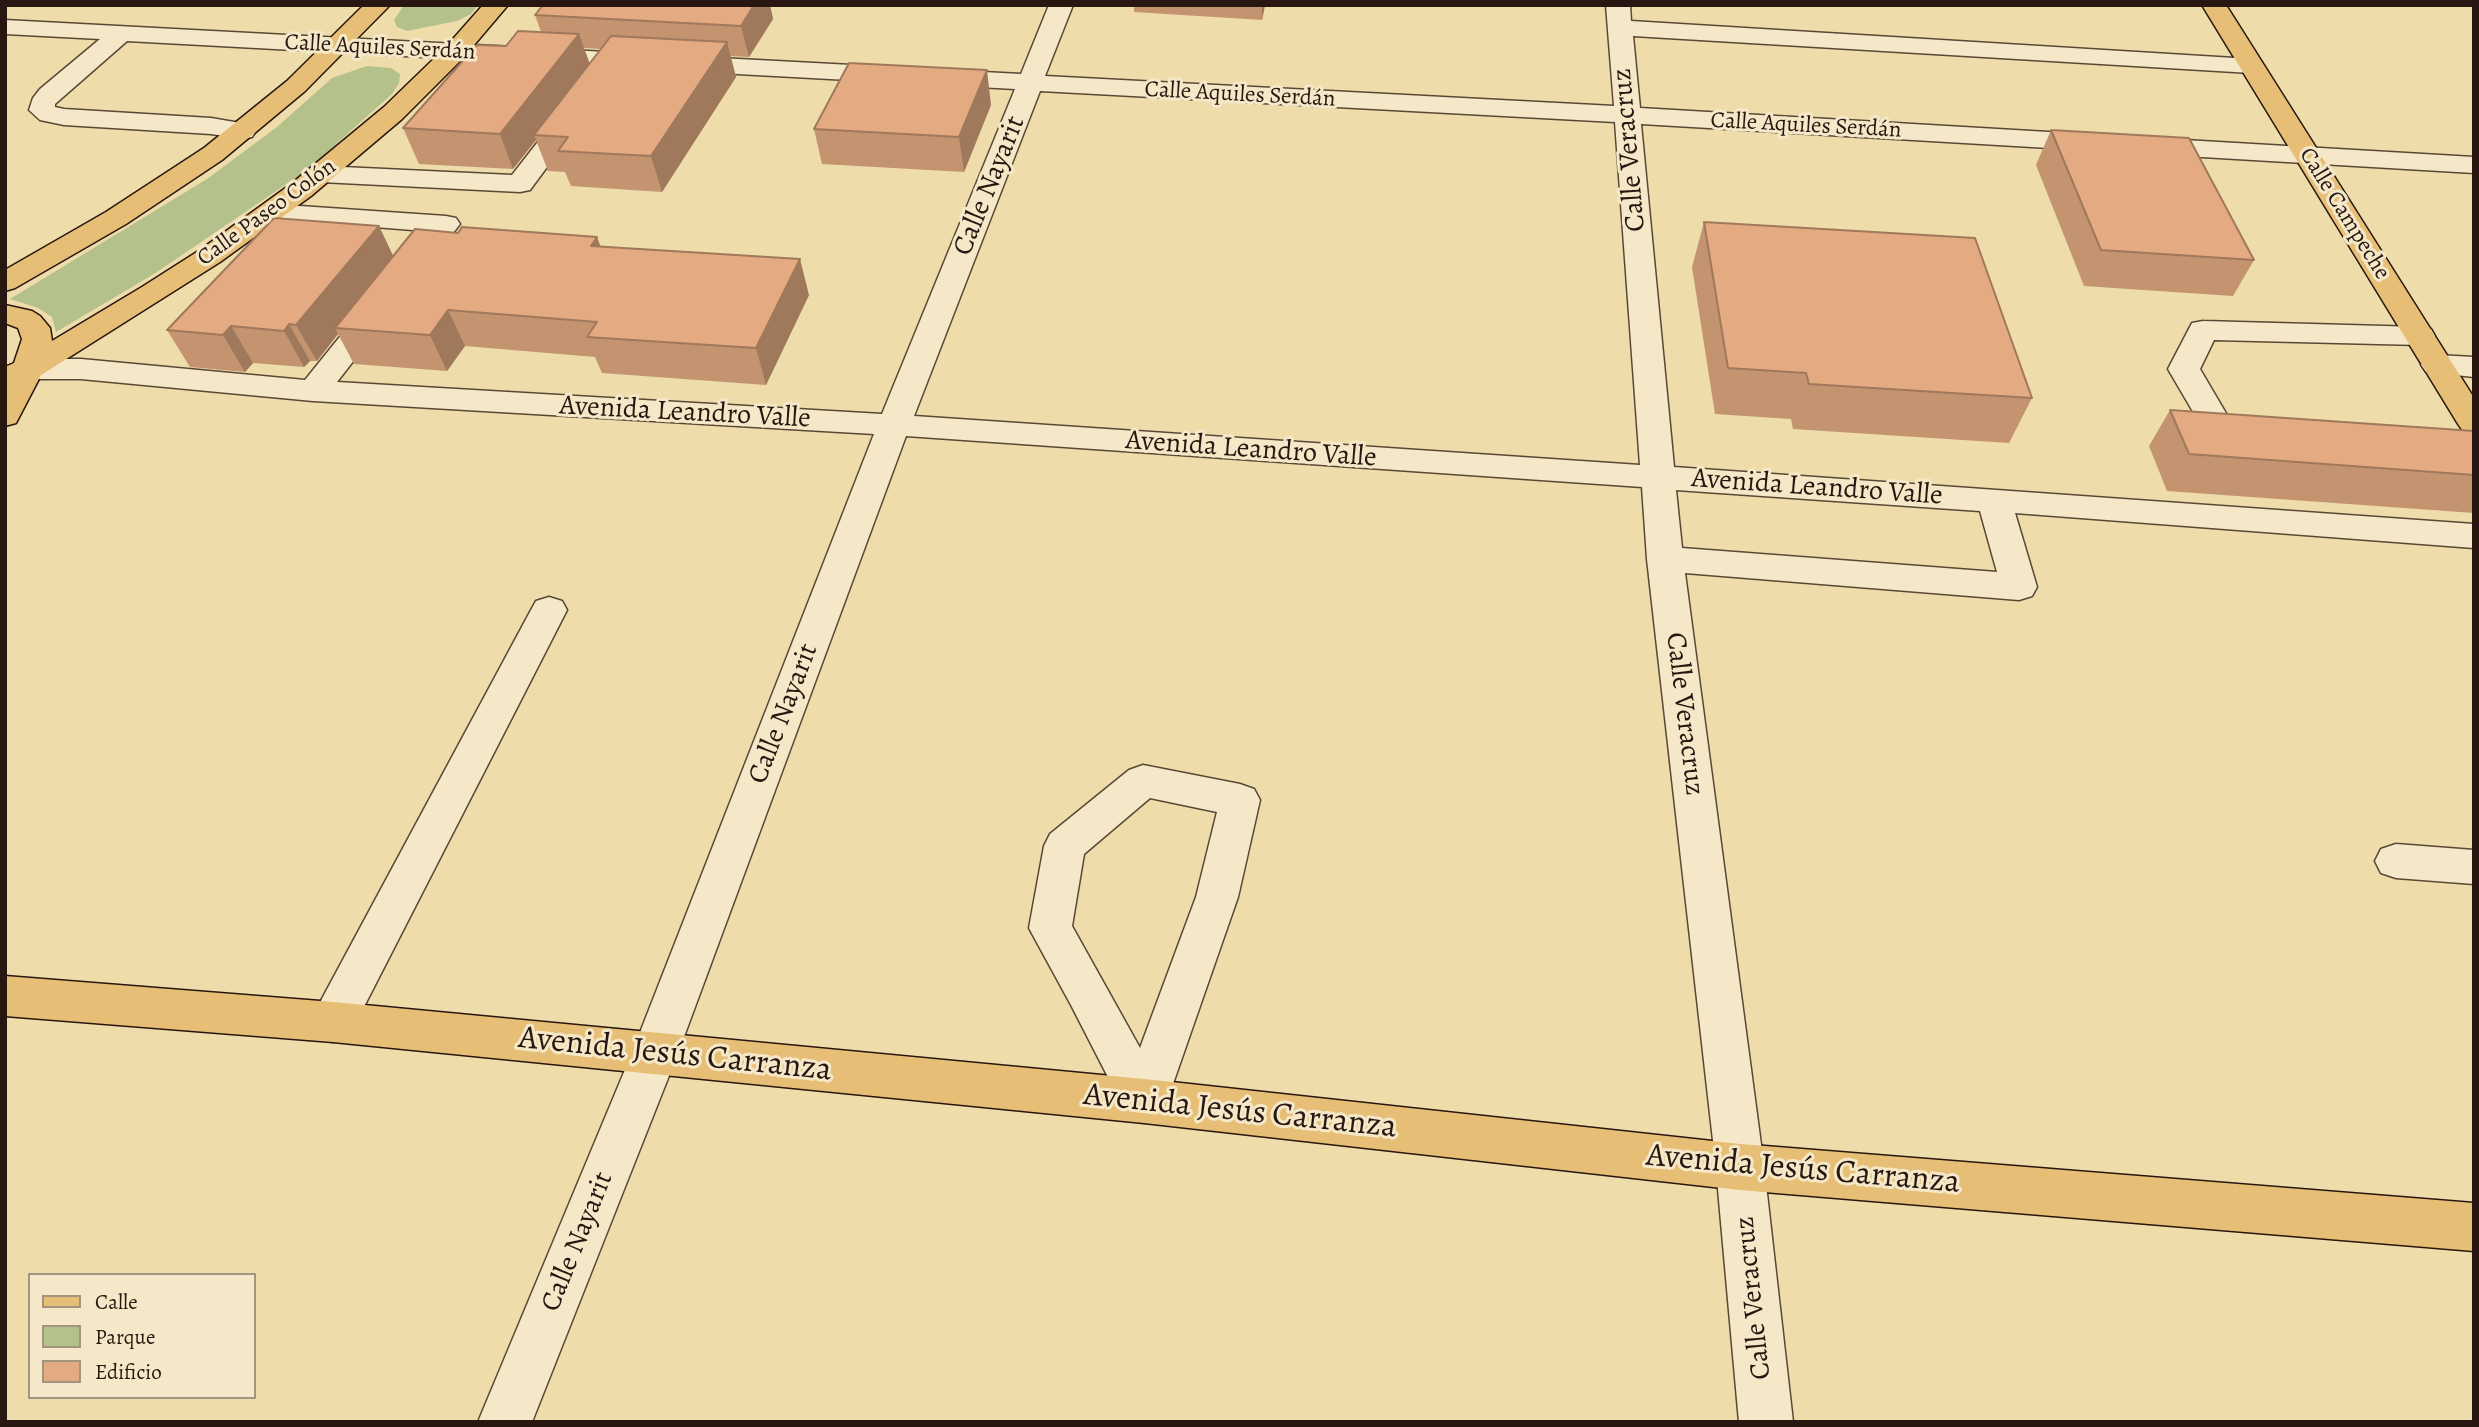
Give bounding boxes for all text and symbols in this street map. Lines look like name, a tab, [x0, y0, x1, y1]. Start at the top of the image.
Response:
street label: Calle Aquiles Serdán	[284, 29, 476, 67]
street label: Calle Veracruz	[1606, 67, 1654, 233]
street label: Calle Aquiles Serdán	[1144, 76, 1336, 114]
street label: Calle Aquiles Serdán	[1710, 107, 1902, 145]
street label: Calle Nayarit	[947, 111, 1033, 261]
street label: Calle Campeche	[2292, 143, 2396, 285]
street label: Calle Paseo Colón	[192, 153, 342, 273]
street label: Avenida Leandro Valle	[559, 390, 811, 436]
street label: Avenida Leandro Valle	[1124, 424, 1378, 476]
street label: Avenida Leandro Valle	[1690, 462, 1944, 514]
street label: Calle Veracruz	[1657, 631, 1711, 797]
street label: Calle Nayarit	[742, 639, 826, 789]
street label: Avenida Jesús Carranza	[516, 1019, 834, 1091]
street label: Avenida Jesús Carranza	[1081, 1076, 1399, 1148]
street label: Avenida Jesús Carranza	[1644, 1137, 1962, 1203]
street label: Calle Nayarit	[535, 1167, 621, 1317]
street label: Calle Veracruz	[1729, 1215, 1779, 1381]
legend	[28, 1273, 256, 1399]
text: Calle	[95, 1288, 138, 1316]
text: Parque	[95, 1323, 155, 1351]
text: Edificio	[95, 1358, 162, 1386]

